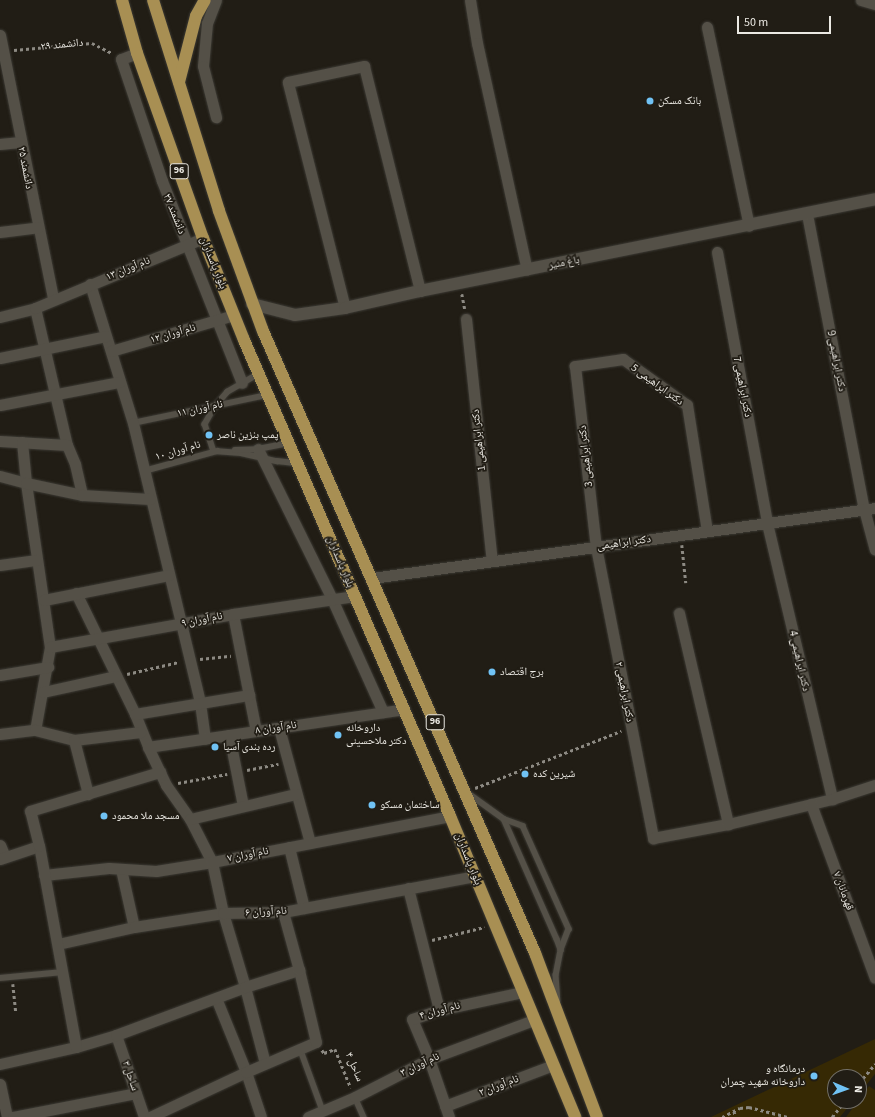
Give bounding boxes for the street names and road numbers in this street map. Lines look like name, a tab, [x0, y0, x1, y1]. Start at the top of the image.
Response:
street label: دانشمند ۲۹	[40, 36, 84, 54]
street label: دانشمند ۲۵	[14, 146, 36, 190]
road number: 96	[169, 163, 189, 179]
street label: دانشمند ۲۷	[160, 192, 188, 236]
street label: بلوار پاسداران	[197, 235, 229, 291]
street label: نام آوران ۱۳	[104, 254, 152, 284]
street label: باغ منیر	[547, 254, 581, 272]
street label: نام آوران ۱۲	[149, 321, 197, 347]
street label: دکتر ابراهیمی 9	[824, 329, 848, 393]
street label: دکتر ابراهیمی 7	[730, 355, 754, 419]
street label: دکتر ابراهیمی 5	[628, 362, 686, 408]
street label: نام آوران ۱۱	[176, 398, 224, 420]
street label: دکتر ابراهیمی 1	[469, 409, 489, 471]
street label: دکتر ابراهیمی 3	[576, 425, 596, 487]
street label: نام آوران ۱۰	[154, 438, 202, 464]
street label: دکتر ابراهیمی	[596, 533, 652, 553]
street label: بلوار پاسداران	[323, 534, 357, 590]
street label: نام آوران ۹	[180, 610, 224, 630]
street label: دکتر ابراهیمی 4	[786, 629, 812, 693]
street label: دکتر ابراهیمی ۲	[612, 661, 636, 723]
road number: 96	[425, 714, 445, 730]
street label: نام آوران ۸	[254, 719, 298, 737]
street label: بلوار پاسداران	[452, 831, 484, 887]
street label: نام آوران ۷	[226, 845, 270, 865]
street label: قهرمانان ۷	[830, 870, 856, 912]
street label: نام آوران ۶	[245, 904, 287, 920]
street label: نام آوران ۴	[418, 999, 462, 1023]
street label: ساحل ۴	[342, 1050, 366, 1084]
street label: نام آوران ۳	[398, 1050, 442, 1080]
street label: ساحل ۳	[119, 1059, 141, 1093]
street label: نام آوران ۲	[477, 1072, 521, 1100]

